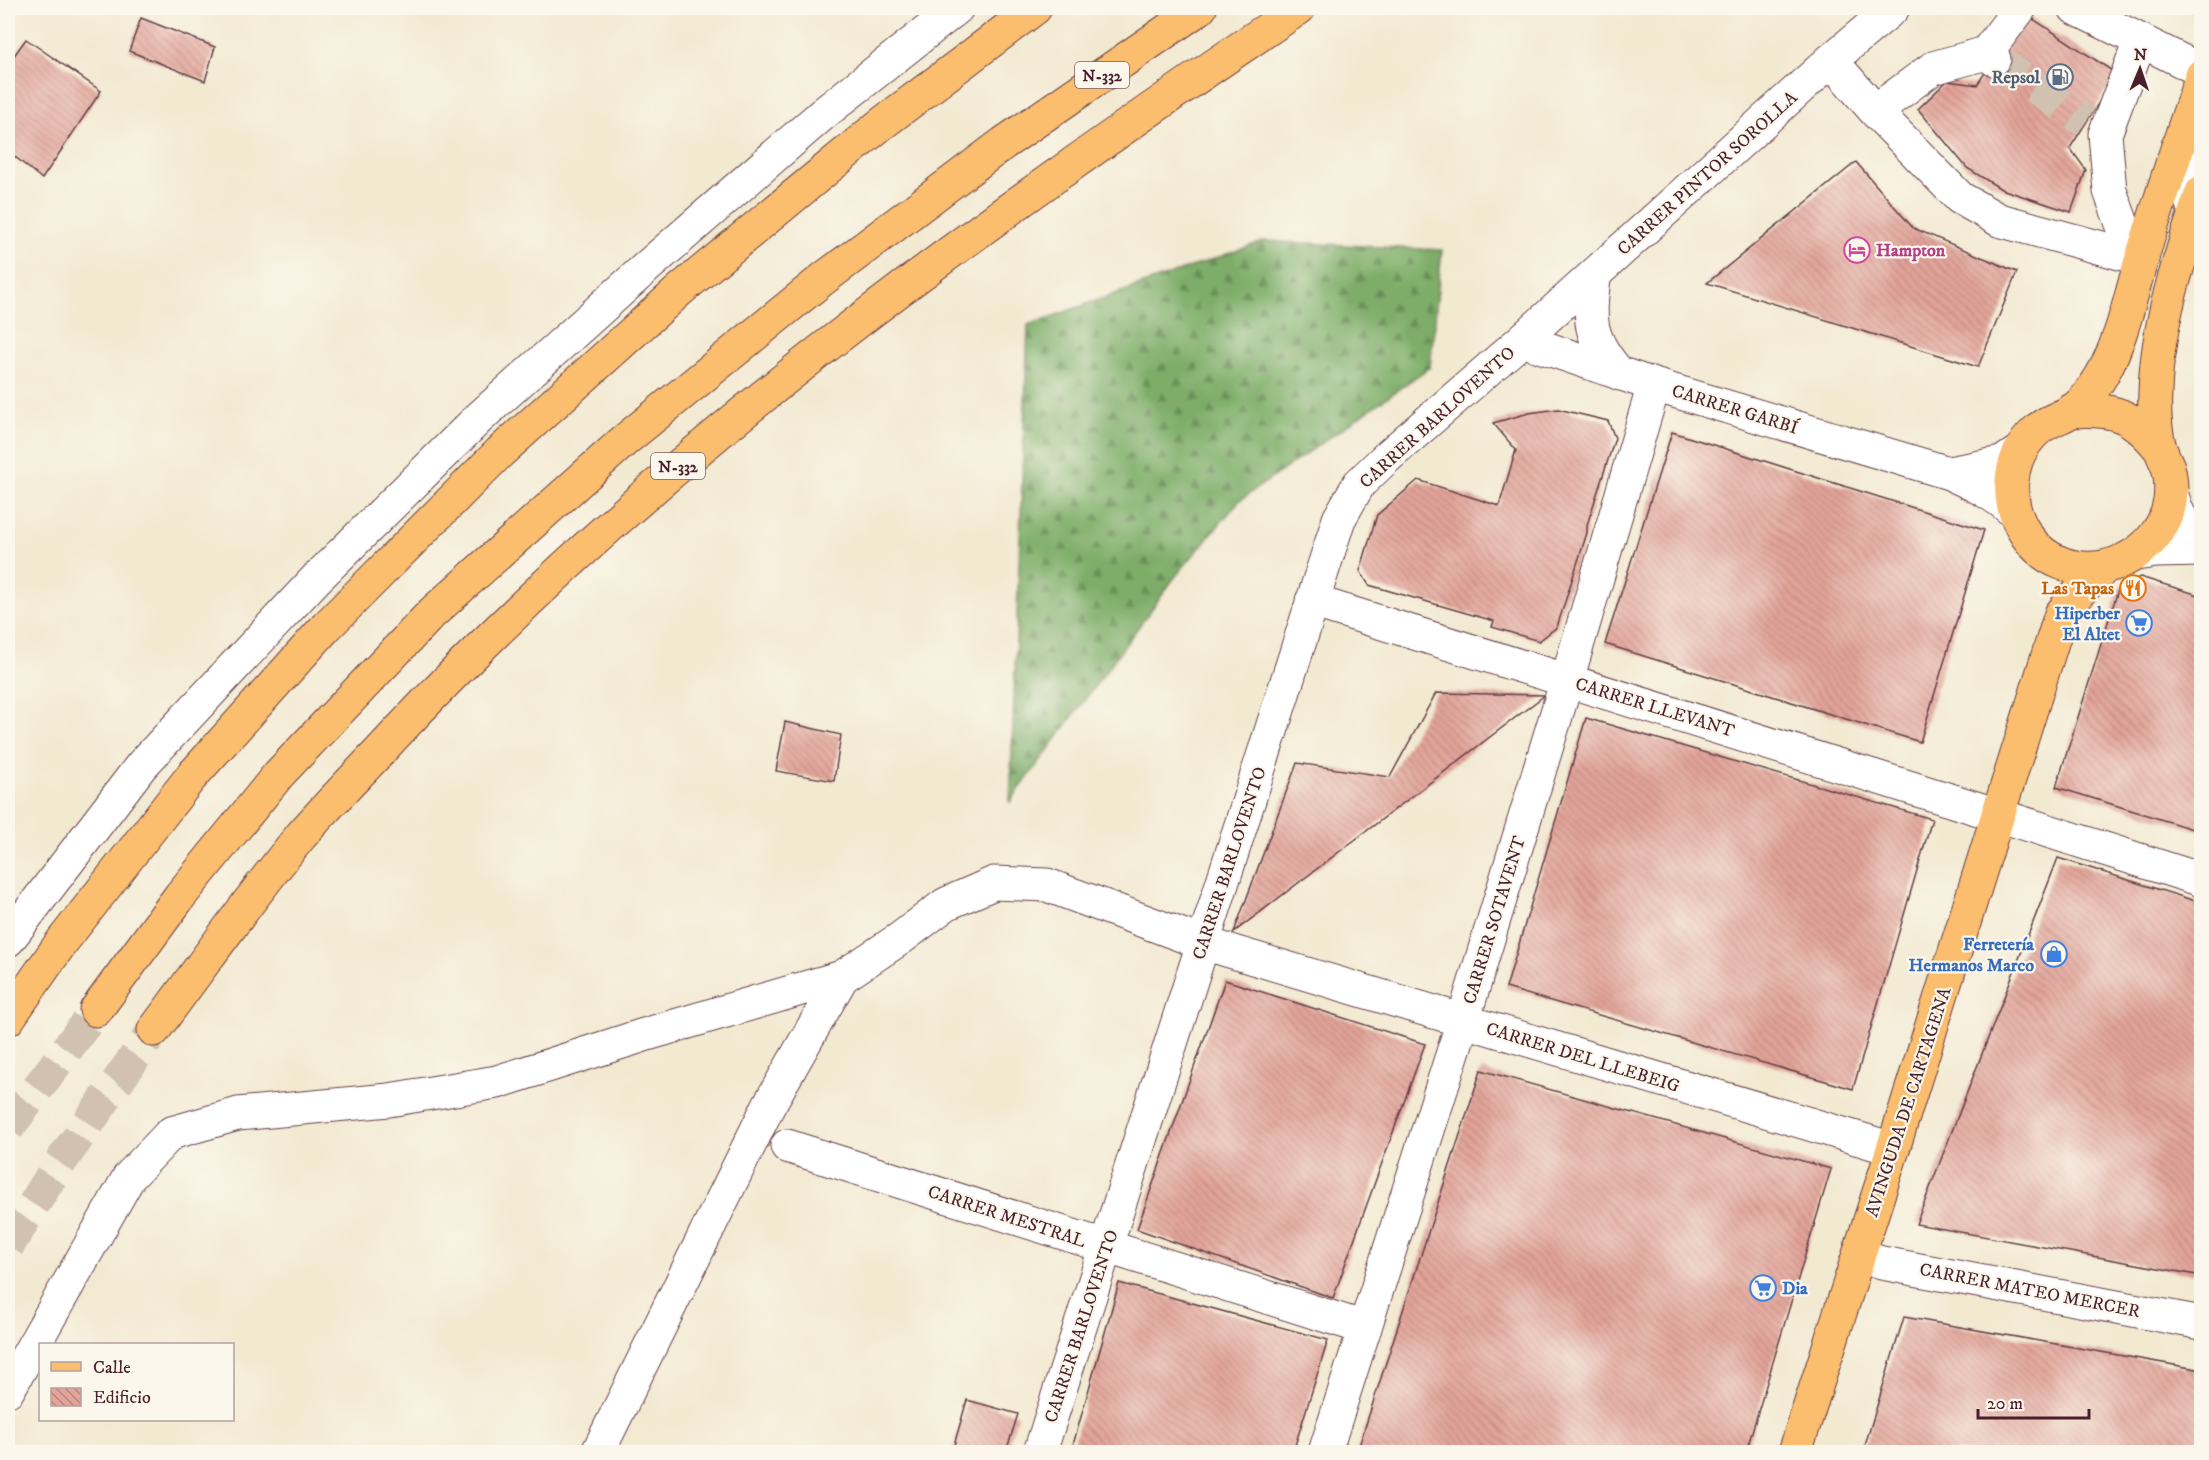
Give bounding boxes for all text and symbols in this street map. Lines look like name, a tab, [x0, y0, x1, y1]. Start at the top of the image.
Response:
north arrow	[2110, 39, 2170, 99]
text: N	[2134, 45, 2147, 65]
road number: N-332	[1075, 62, 1129, 88]
fuel station icon: Repsol	[2045, 62, 2075, 92]
place label: Repsol	[1992, 67, 2041, 89]
street label: CARRER PINTOR SOROLLA	[1613, 87, 1803, 260]
hotel icon: Hampton	[1842, 235, 1872, 265]
place label: Hampton	[1876, 240, 1946, 262]
street label: CARRER BARLOVENTO	[1355, 342, 1520, 493]
street label: CARRER GARBÍ	[1669, 379, 1802, 440]
road number: N-332	[651, 453, 705, 479]
restaurant icon: Las Tapas	[2118, 573, 2148, 603]
place label: Las Tapas	[2041, 578, 2114, 600]
place label: Hiperber El Altet	[2054, 603, 2120, 646]
supermarket icon: Hiperber El Altet	[2124, 608, 2154, 638]
street label: CARRER LLEVANT	[1572, 673, 1737, 743]
street label: CARRER BARLOVENTO	[1188, 764, 1272, 963]
street label: CARRER SOTAVENT	[1459, 833, 1531, 1007]
place label: Ferretería Hermanos Marco	[1909, 934, 2034, 977]
shop icon: Ferretería Hermanos Marco	[2039, 939, 2069, 969]
street label: AVINGUDA DE CARTAGENA	[1861, 984, 1957, 1220]
street label: CARRER DEL LLEBEIG	[1483, 1018, 1683, 1098]
street label: CARRER MESTRAL	[925, 1181, 1088, 1253]
street label: CARRER BARLOVENTO	[1040, 1227, 1124, 1426]
street label: CARRER MATEO MERCER	[1918, 1259, 2142, 1323]
supermarket icon: Dia	[1748, 1273, 1778, 1303]
place label: Dia	[1782, 1278, 1808, 1300]
legend	[39, 1343, 234, 1421]
text: Calle	[93, 1357, 131, 1379]
scale bar	[1978, 1382, 2089, 1420]
text: Edificio	[93, 1387, 151, 1409]
text: 20 m	[1987, 1393, 2023, 1415]

